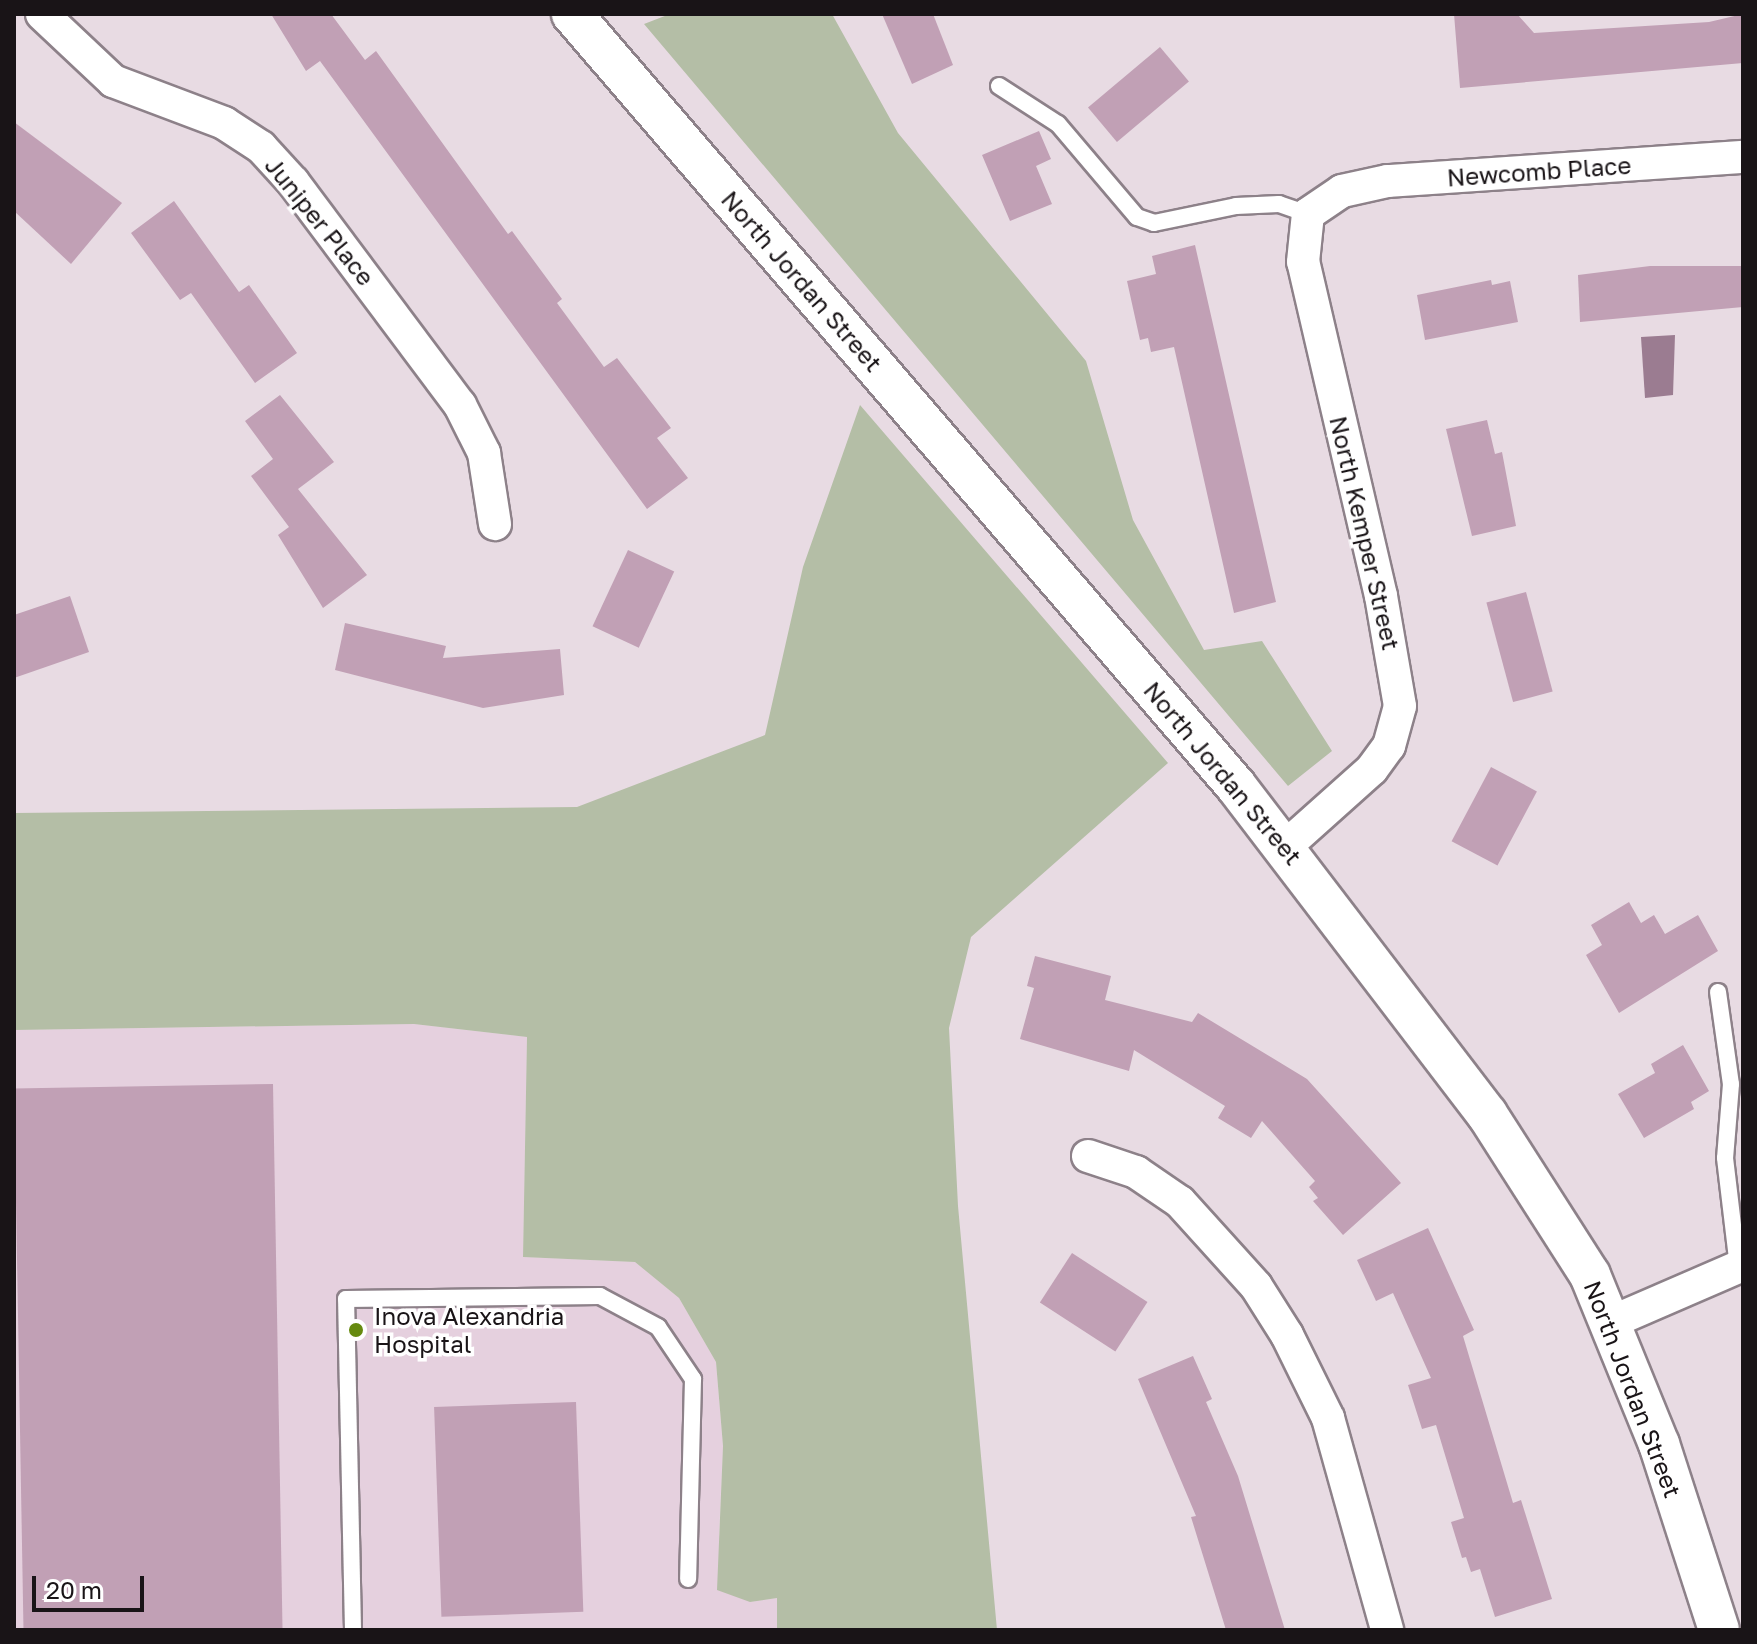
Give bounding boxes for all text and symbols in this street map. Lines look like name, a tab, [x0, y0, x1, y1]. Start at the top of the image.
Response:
street label: Newcomb Place	[1446, 150, 1632, 192]
street label: Juniper Place	[259, 151, 381, 291]
street label: North Jordan Street	[716, 185, 888, 377]
street label: North Kemper Street	[1324, 413, 1406, 653]
street label: North Jordan Street	[1138, 676, 1308, 870]
street label: North Jordan Street	[1578, 1277, 1688, 1501]
place label: Inova Alexandria Hospital	[374, 1302, 564, 1358]
marker: Inova Alexandria Hospital	[345, 1319, 367, 1341]
scale bar	[36, 1560, 148, 1610]
text: 20 m	[46, 1575, 102, 1604]

